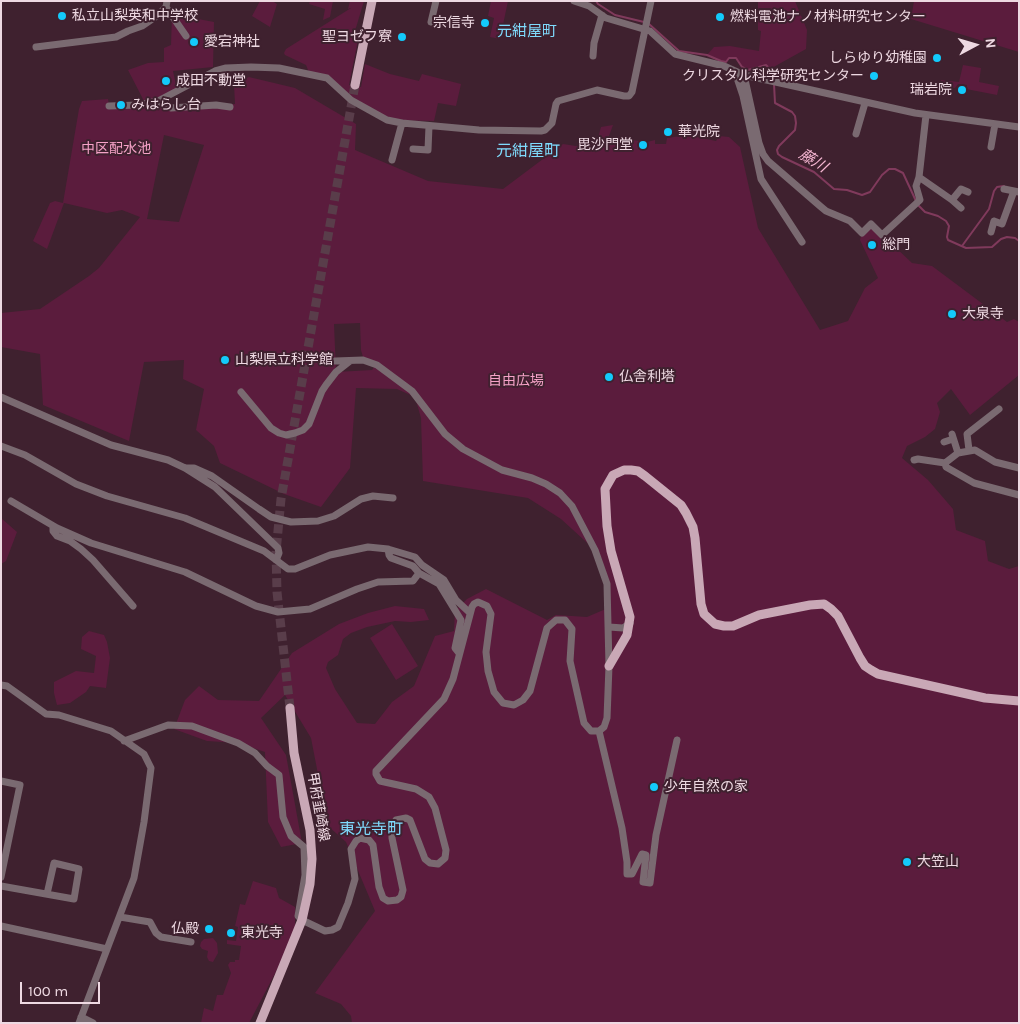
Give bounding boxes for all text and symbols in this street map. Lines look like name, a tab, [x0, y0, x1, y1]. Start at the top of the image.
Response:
place label: 私立山梨英和中学校	[72, 8, 198, 24]
place label: 燃料電池ナノ材料研究センター	[730, 9, 926, 25]
marker: 私立山梨英和中学校	[56, 10, 68, 22]
marker: 燃料電池ナノ材料研究センター	[714, 11, 726, 23]
place label: 宗信寺	[433, 15, 475, 31]
marker: 宗信寺	[479, 17, 491, 29]
north arrow	[950, 20, 1000, 70]
district label: 元紺屋町	[497, 23, 557, 41]
place label: 聖ヨゼフ寮	[322, 29, 392, 45]
marker: 聖ヨゼフ寮	[396, 31, 408, 43]
place label: 愛宕神社	[204, 34, 260, 50]
marker: 愛宕神社	[188, 36, 200, 48]
text: N	[981, 37, 999, 49]
place label: しらゆり幼稚園	[829, 50, 927, 66]
marker: しらゆり幼稚園	[931, 52, 943, 64]
place label: クリスタル科学研究センター	[682, 68, 864, 84]
marker: クリスタル科学研究センター	[868, 70, 880, 82]
place label: 成田不動堂	[176, 73, 246, 89]
marker: 成田不動堂	[160, 75, 172, 87]
place label: 瑞岩院	[910, 82, 952, 98]
marker: 瑞岩院	[956, 84, 968, 96]
place label: みはらし台	[131, 97, 201, 113]
marker: みはらし台	[115, 99, 127, 111]
place label: 華光院	[678, 124, 720, 140]
marker: 華光院	[662, 126, 674, 138]
place label: 毘沙門堂	[577, 137, 633, 153]
marker: 毘沙門堂	[637, 139, 649, 151]
park label: 中区配水池	[81, 141, 151, 157]
district label: 元紺屋町	[496, 141, 560, 161]
water label: 藤川	[796, 145, 830, 177]
place label: 総門	[882, 237, 910, 253]
marker: 総門	[866, 239, 878, 251]
place label: 大泉寺	[962, 306, 1004, 322]
marker: 大泉寺	[946, 308, 958, 320]
place label: 山梨県立科学館	[235, 352, 333, 368]
marker: 山梨県立科学館	[219, 354, 231, 366]
place label: 仏舎利塔	[619, 369, 675, 385]
marker: 仏舎利塔	[603, 371, 615, 383]
park label: 自由広場	[488, 373, 544, 389]
street label: 甲府韮崎線	[304, 771, 332, 843]
place label: 少年自然の家	[664, 779, 748, 795]
marker: 少年自然の家	[648, 781, 660, 793]
district label: 東光寺町	[339, 819, 403, 839]
place label: 大笠山	[917, 854, 959, 870]
marker: 大笠山	[901, 856, 913, 868]
place label: 仏殿	[171, 921, 199, 937]
marker: 仏殿	[203, 923, 215, 935]
place label: 東光寺	[241, 925, 283, 941]
marker: 東光寺	[225, 927, 237, 939]
scale bar	[22, 972, 102, 1004]
text: 100 m	[28, 982, 68, 1000]

